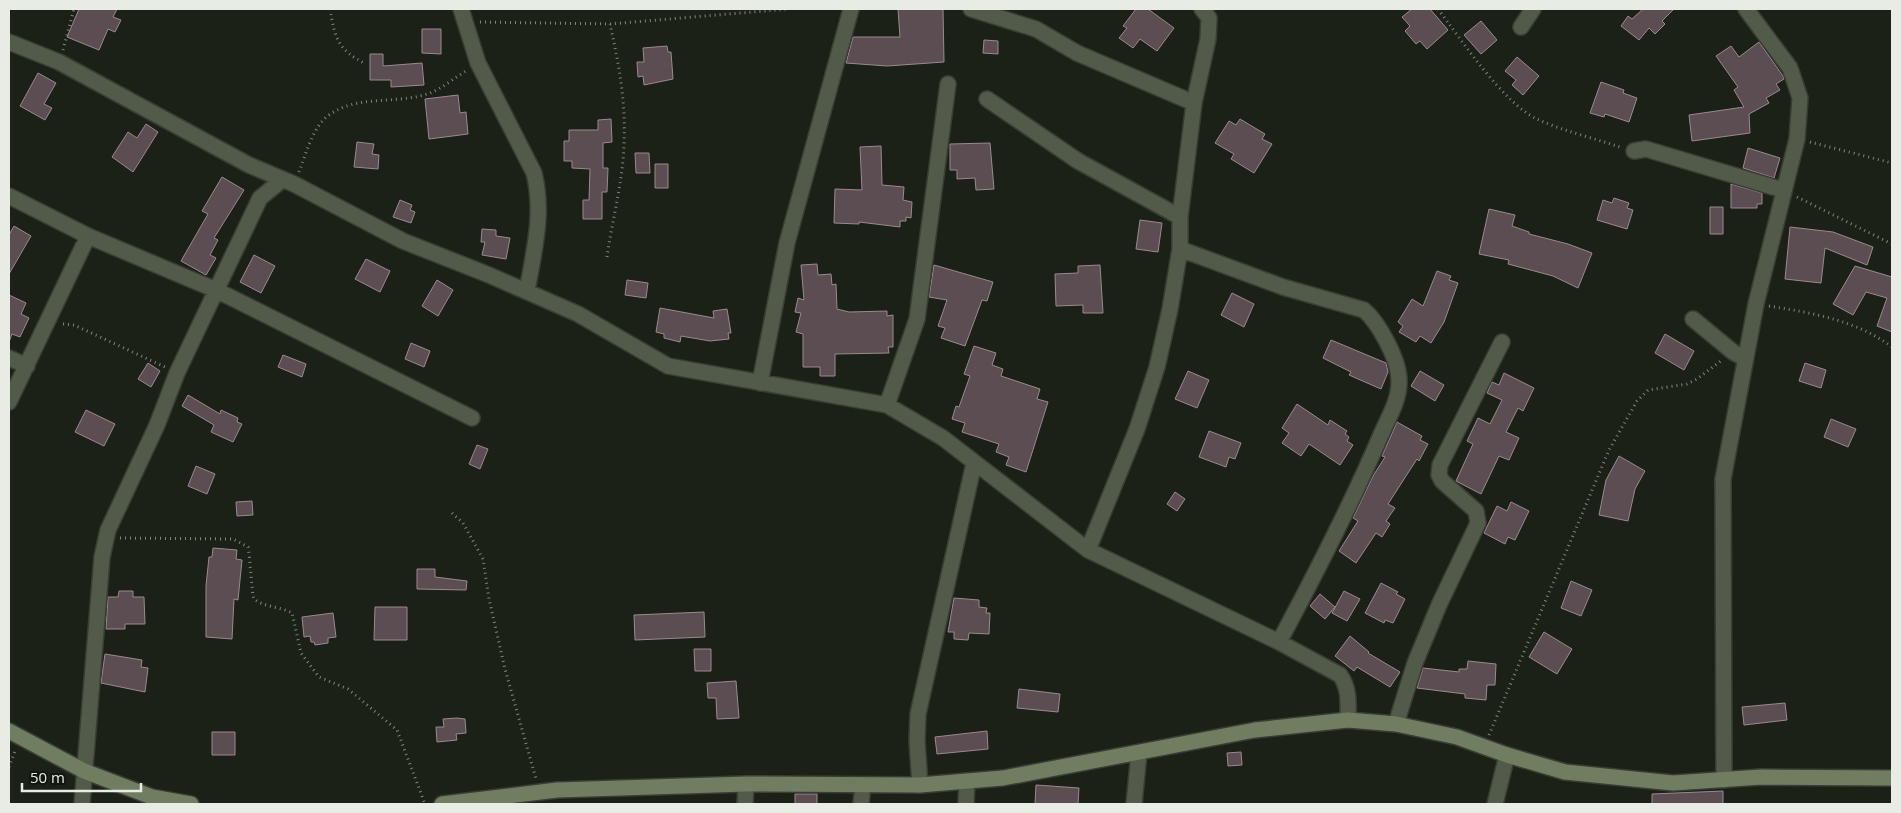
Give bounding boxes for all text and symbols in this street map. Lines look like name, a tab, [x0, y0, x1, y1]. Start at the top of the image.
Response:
scale bar	[22, 760, 141, 792]
text: 50 m	[30, 767, 65, 787]

